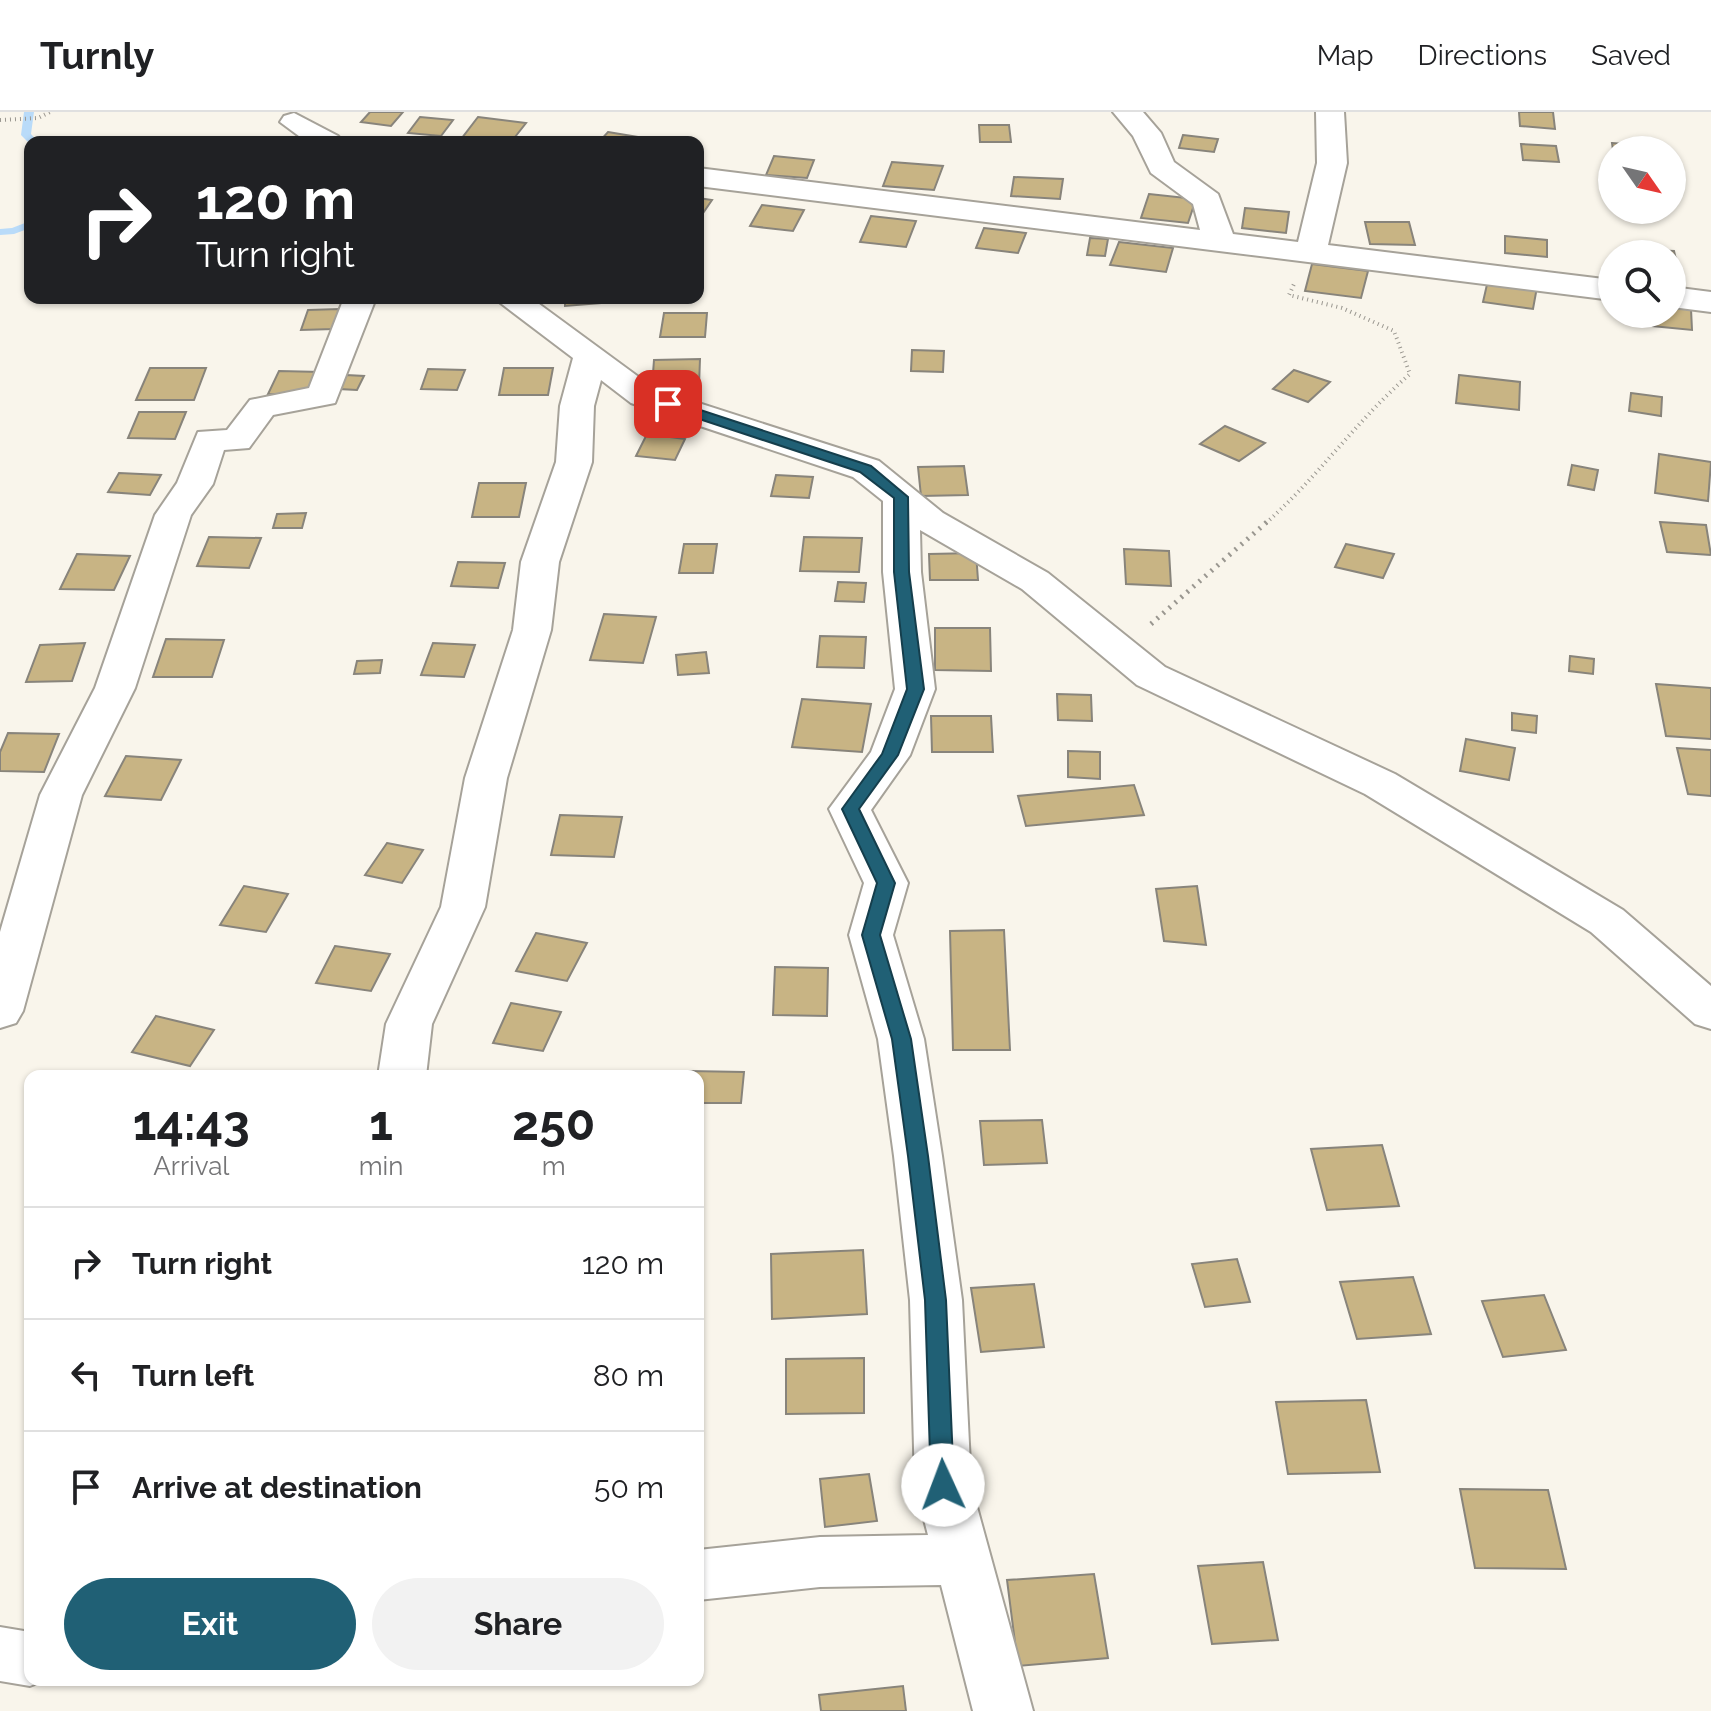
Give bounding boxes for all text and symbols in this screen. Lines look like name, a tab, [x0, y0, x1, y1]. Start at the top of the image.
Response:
text: Turnly	[40, 33, 154, 78]
text: Map	[1317, 39, 1374, 72]
text: Directions	[1418, 39, 1547, 72]
text: Saved	[1591, 39, 1671, 72]
north arrow	[1598, 136, 1686, 224]
map controls	[1598, 136, 1686, 328]
text: 120 m	[196, 166, 355, 232]
icon: right	[64, 168, 168, 272]
text: Turn right	[196, 233, 355, 275]
button: search	[1598, 240, 1686, 328]
pin	[634, 370, 702, 438]
icon: arrive	[646, 382, 690, 426]
text: 14:43	[133, 1095, 250, 1151]
text: 1	[369, 1095, 393, 1151]
text: 250	[512, 1095, 595, 1151]
text: Arrival	[153, 1151, 229, 1181]
text: min	[359, 1151, 403, 1181]
text: m	[542, 1151, 566, 1181]
icon: right	[64, 1241, 108, 1285]
text: Turn right	[132, 1246, 272, 1281]
text: 120 m	[582, 1246, 664, 1281]
icon: left	[64, 1353, 108, 1397]
text: Turn left	[132, 1358, 254, 1393]
text: 80 m	[593, 1358, 664, 1393]
position arrow	[901, 1443, 985, 1527]
icon: arrive	[64, 1465, 108, 1509]
text: Arrive at destination	[132, 1470, 422, 1505]
text: 50 m	[594, 1470, 664, 1505]
button: Exit	[64, 1578, 356, 1670]
button: Share	[372, 1578, 664, 1670]

